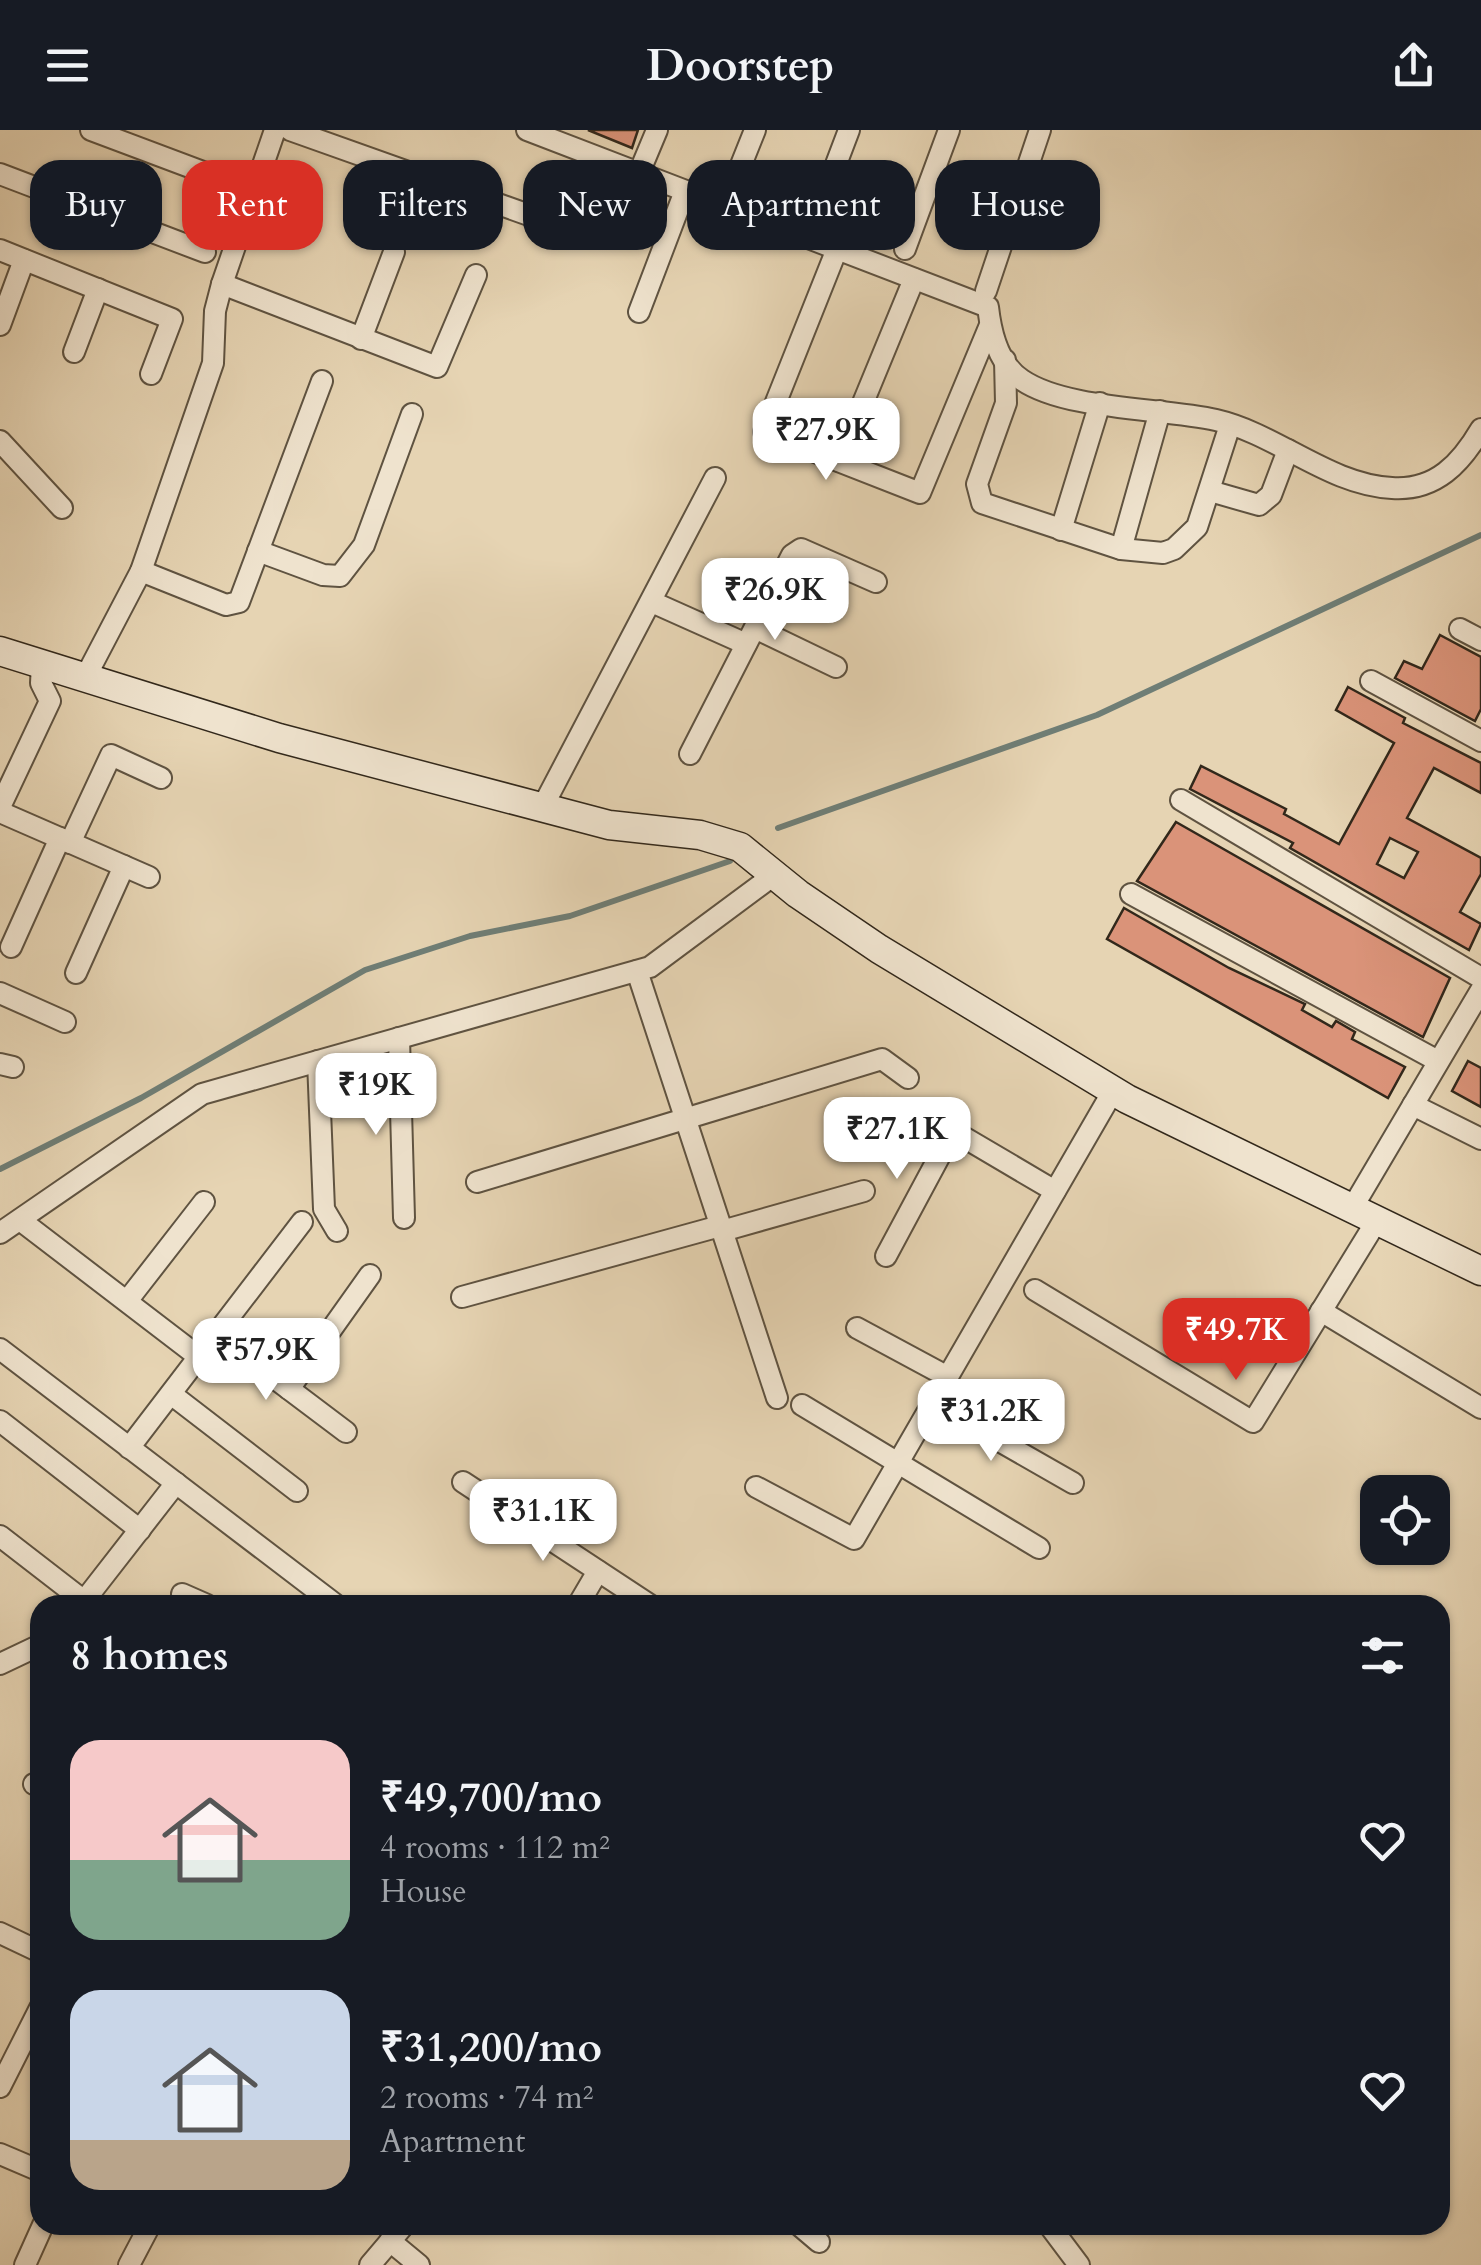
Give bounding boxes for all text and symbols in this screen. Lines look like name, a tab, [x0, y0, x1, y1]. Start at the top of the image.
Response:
text: Doorstep	[646, 35, 835, 96]
icon: menu	[40, 38, 95, 93]
icon: share	[1386, 38, 1441, 93]
chip: Buy	[30, 160, 162, 250]
chip: Rent	[182, 160, 323, 250]
chip: Filters	[343, 160, 503, 250]
chip: New	[523, 160, 667, 250]
chip: Apartment	[687, 160, 915, 250]
chip: House	[935, 160, 1100, 250]
pin: ₹27.9K	[745, 398, 907, 483]
text: ₹27.9K	[775, 408, 877, 452]
pin: ₹26.9K	[694, 558, 856, 643]
text: ₹26.9K	[724, 568, 826, 612]
pin: ₹19K	[317, 1053, 435, 1138]
text: ₹19K	[337, 1063, 415, 1107]
pin: ₹27.1K	[816, 1097, 978, 1182]
text: ₹27.1K	[846, 1107, 948, 1151]
pin: ₹49.7K	[1155, 1298, 1317, 1383]
text: ₹49.7K	[1185, 1308, 1287, 1352]
pin: ₹57.9K	[185, 1318, 347, 1403]
text: ₹57.9K	[215, 1328, 317, 1372]
pin: ₹31.2K	[910, 1379, 1072, 1464]
text: ₹31.2K	[940, 1389, 1042, 1433]
map controls	[1360, 1475, 1450, 1565]
button: locate	[1360, 1475, 1450, 1565]
pin: ₹31.1K	[462, 1479, 624, 1564]
text: ₹31.1K	[492, 1489, 594, 1533]
text: 8 homes	[70, 1627, 228, 1684]
icon: filters	[1355, 1628, 1410, 1683]
text: ₹49,700/mo	[380, 1769, 602, 1826]
icon: home	[150, 1780, 270, 1900]
icon: heart	[1355, 1813, 1410, 1868]
text: 4 rooms · 112 m²	[380, 1826, 610, 1870]
text: House	[380, 1870, 467, 1914]
text: ₹31,200/mo	[380, 2019, 602, 2076]
icon: home	[150, 2030, 270, 2150]
icon: heart	[1355, 2063, 1410, 2118]
text: 2 rooms · 74 m²	[380, 2076, 593, 2120]
text: Apartment	[380, 2120, 525, 2164]

